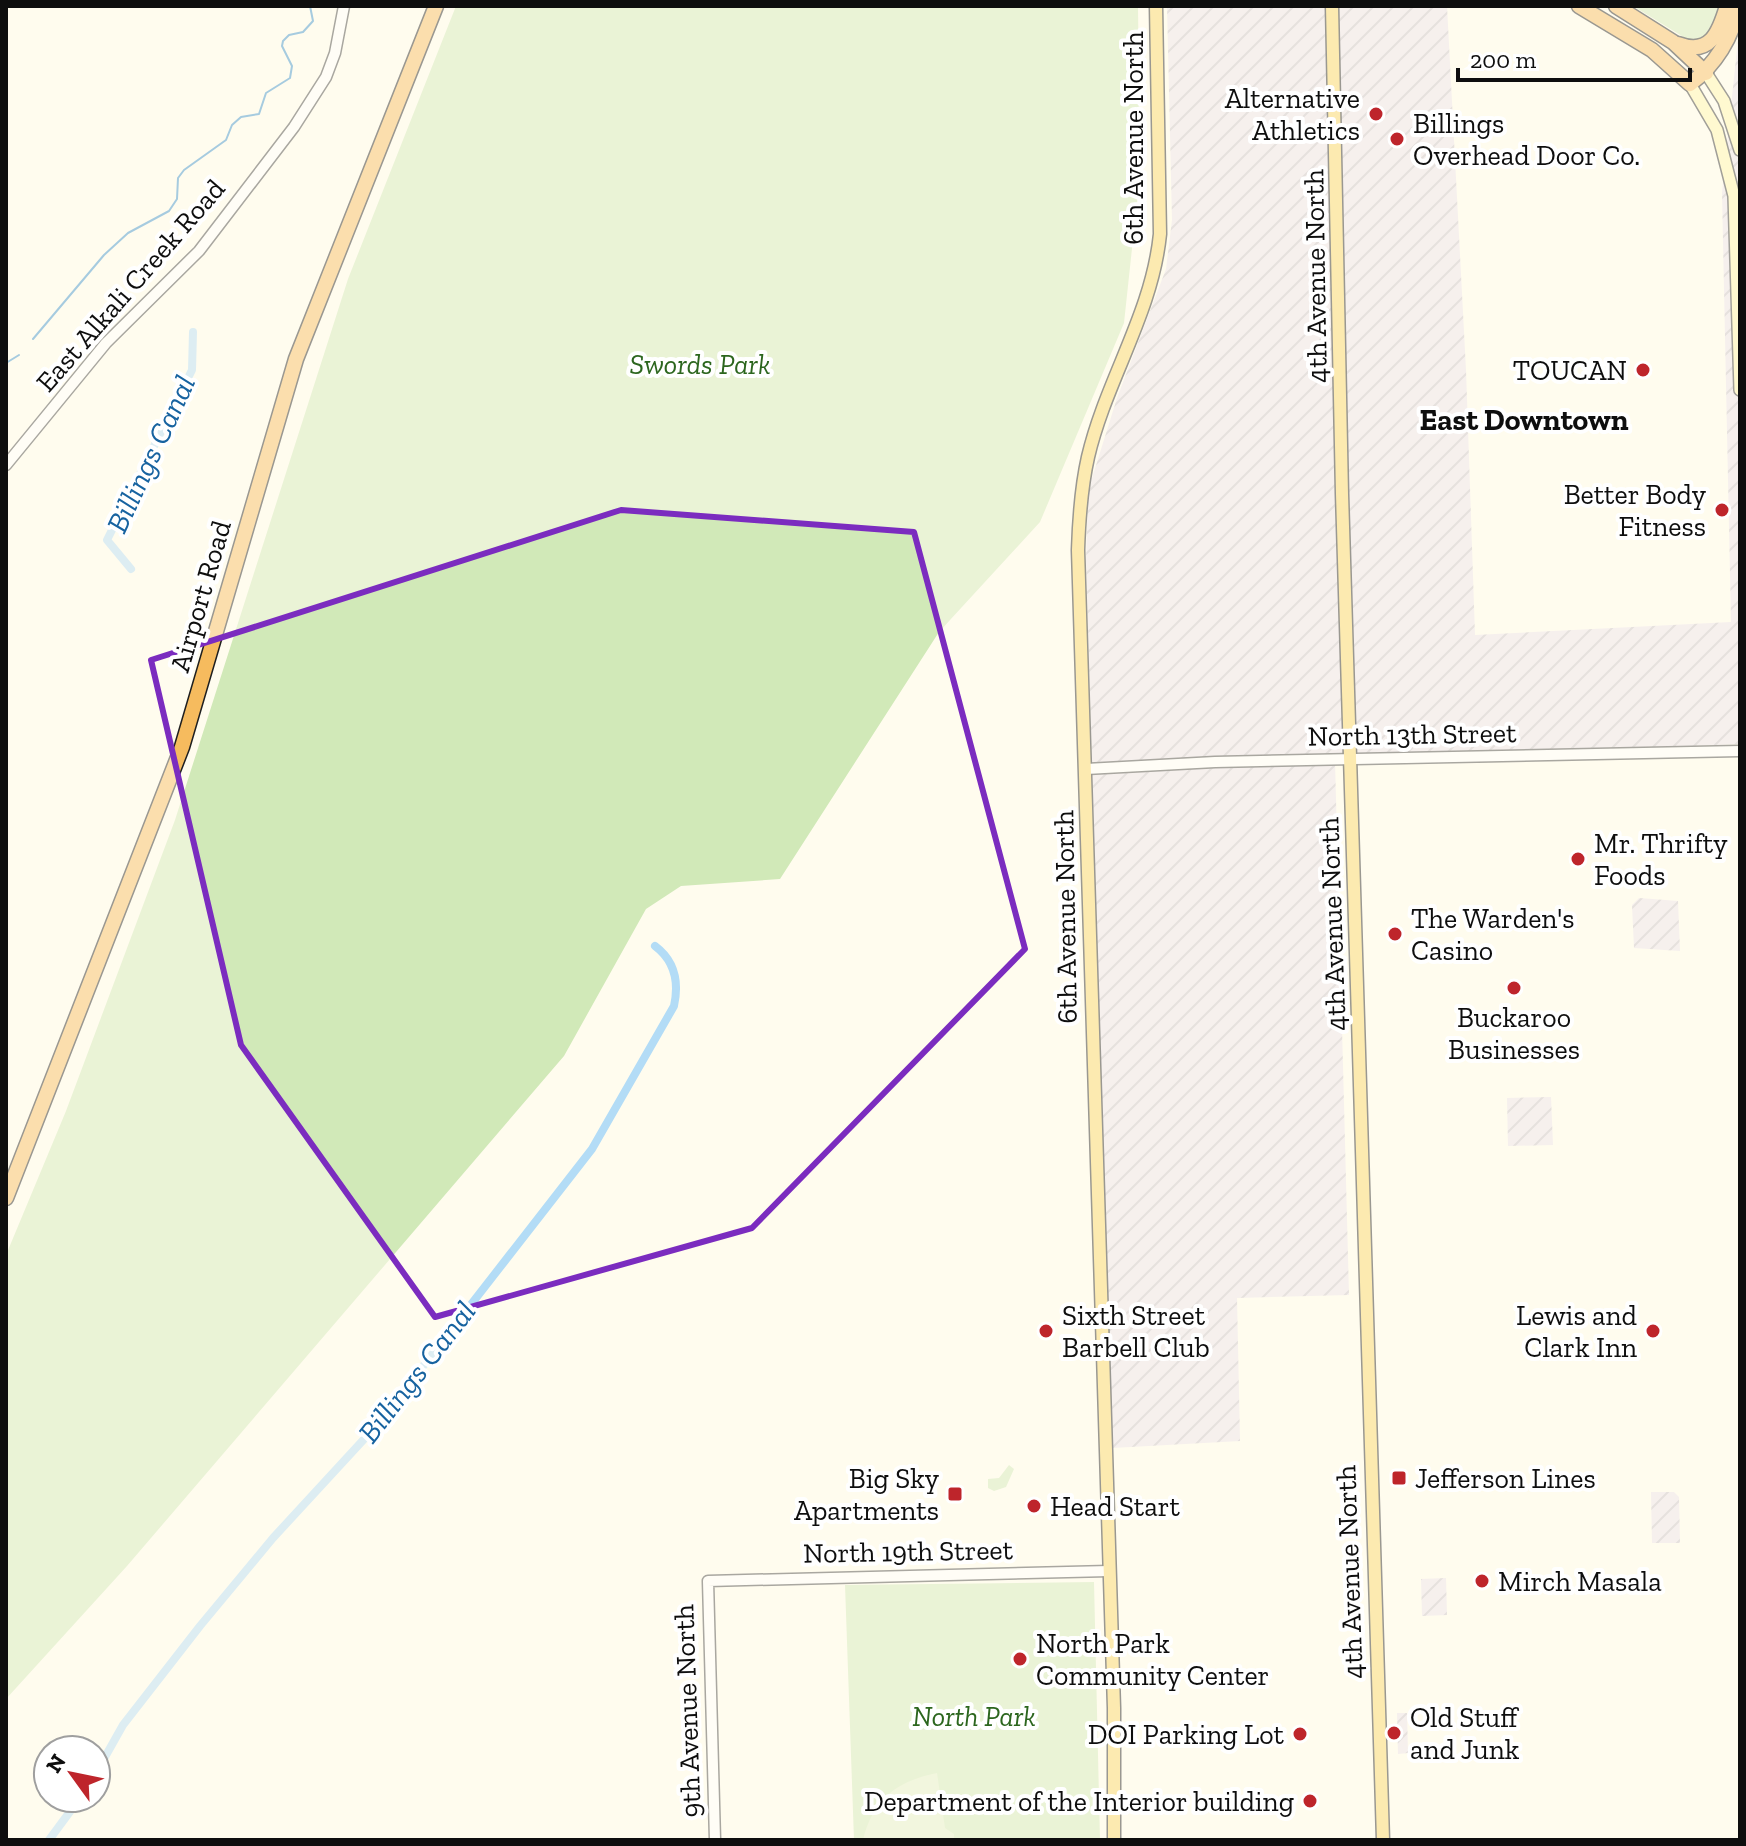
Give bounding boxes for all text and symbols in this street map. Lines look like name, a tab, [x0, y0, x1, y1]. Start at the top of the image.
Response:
street label: 6th Avenue North	[1117, 31, 1150, 245]
scale bar	[1458, 32, 1690, 82]
text: 200 m	[1470, 45, 1536, 74]
place label: Alternative Athletics	[1225, 82, 1360, 147]
marker: Alternative Athletics	[1367, 105, 1385, 123]
place label: Billings Overhead Door Co.	[1413, 107, 1640, 172]
marker: Billings Overhead Door Co.	[1388, 130, 1406, 148]
street label: 4th Avenue North	[1297, 169, 1334, 383]
street label: East Alkali Creek Road	[29, 172, 232, 398]
park label: Swords Park	[630, 348, 770, 381]
place label: TOUCAN	[1513, 354, 1627, 387]
marker: TOUCAN	[1634, 361, 1652, 379]
water label: Billings Canal	[99, 370, 203, 538]
district label: East Downtown	[1419, 402, 1629, 438]
place label: Better Body Fitness	[1564, 478, 1707, 543]
marker: Better Body Fitness	[1713, 501, 1731, 519]
street label: Airport Road	[163, 517, 238, 676]
street label: North 13th Street	[1307, 716, 1517, 753]
street label: 6th Avenue North	[1047, 810, 1084, 1024]
street label: 4th Avenue North	[1312, 816, 1353, 1031]
place label: Mr. Thrifty Foods	[1594, 827, 1728, 892]
marker: Mr. Thrifty Foods	[1569, 850, 1587, 868]
place label: The Warden's Casino	[1411, 902, 1575, 967]
marker: The Warden's Casino	[1386, 925, 1404, 943]
marker: Buckaroo Businesses	[1505, 979, 1523, 997]
place label: Buckaroo Businesses	[1448, 1001, 1580, 1066]
water label: Billings Canal	[351, 1294, 483, 1450]
place label: Sixth Street Barbell Club	[1062, 1299, 1210, 1364]
place label: Lewis and Clark Inn	[1516, 1299, 1637, 1364]
marker: Sixth Street Barbell Club	[1037, 1322, 1055, 1340]
marker: Lewis and Clark Inn	[1644, 1322, 1662, 1340]
place label: Big Sky Apartments	[794, 1462, 940, 1527]
place label: Jefferson Lines	[1415, 1462, 1596, 1495]
street label: 4th Avenue North	[1329, 1464, 1370, 1679]
marker: Jefferson Lines	[1390, 1469, 1408, 1487]
marker: Big Sky Apartments	[946, 1485, 964, 1503]
place label: Head Start	[1050, 1490, 1181, 1523]
marker: Head Start	[1025, 1497, 1043, 1515]
street label: North 19th Street	[803, 1533, 1014, 1570]
place label: Mirch Masala	[1498, 1565, 1662, 1598]
marker: Mirch Masala	[1473, 1572, 1491, 1590]
street label: 9th Avenue North	[667, 1603, 708, 1818]
place label: North Park Community Center	[1036, 1627, 1269, 1692]
marker: North Park Community Center	[1011, 1650, 1029, 1668]
park label: North Park	[912, 1700, 1036, 1733]
place label: Old Stuff and Junk	[1410, 1701, 1520, 1766]
place label: DOI Parking Lot	[1088, 1718, 1285, 1751]
marker: Old Stuff and Junk	[1385, 1724, 1403, 1742]
marker: DOI Parking Lot	[1291, 1725, 1309, 1743]
north arrow	[32, 1734, 112, 1814]
text: N	[40, 1749, 72, 1778]
place label: Department of the Interior building	[864, 1785, 1294, 1818]
marker: Department of the Interior building	[1301, 1792, 1319, 1810]

